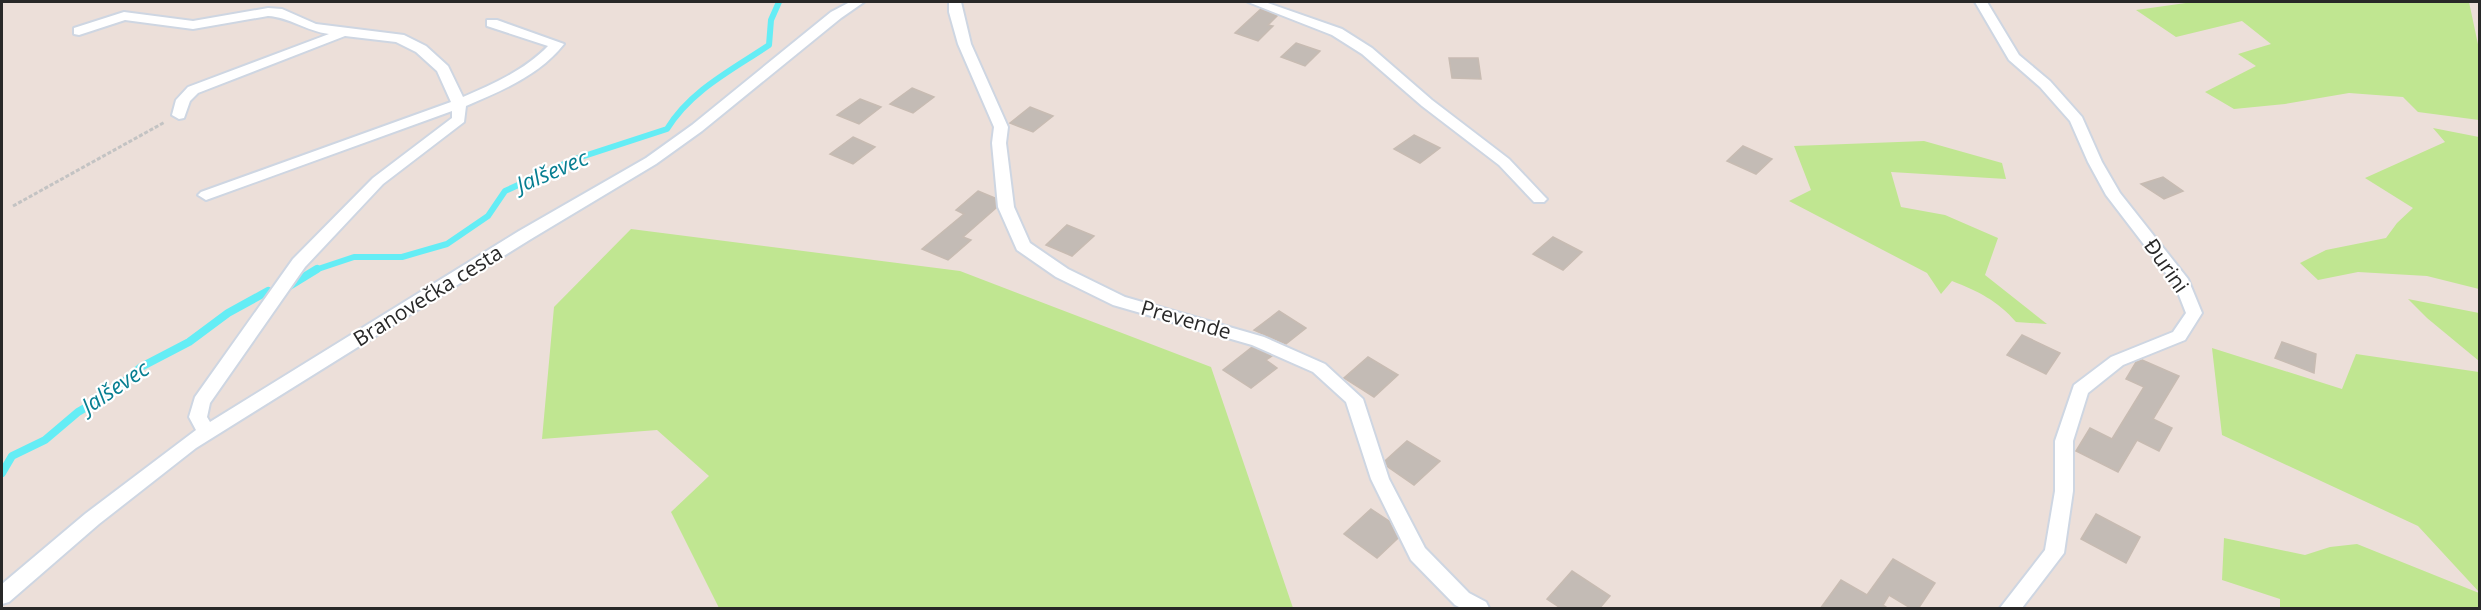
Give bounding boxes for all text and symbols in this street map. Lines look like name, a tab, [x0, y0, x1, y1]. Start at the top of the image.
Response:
water label: Jalševec	[507, 141, 593, 200]
street label: Đurini	[2138, 233, 2196, 298]
street label: Branovečka cesta	[348, 238, 507, 352]
street label: Prevende	[1138, 293, 1235, 345]
water label: Jalševec	[71, 352, 155, 422]

